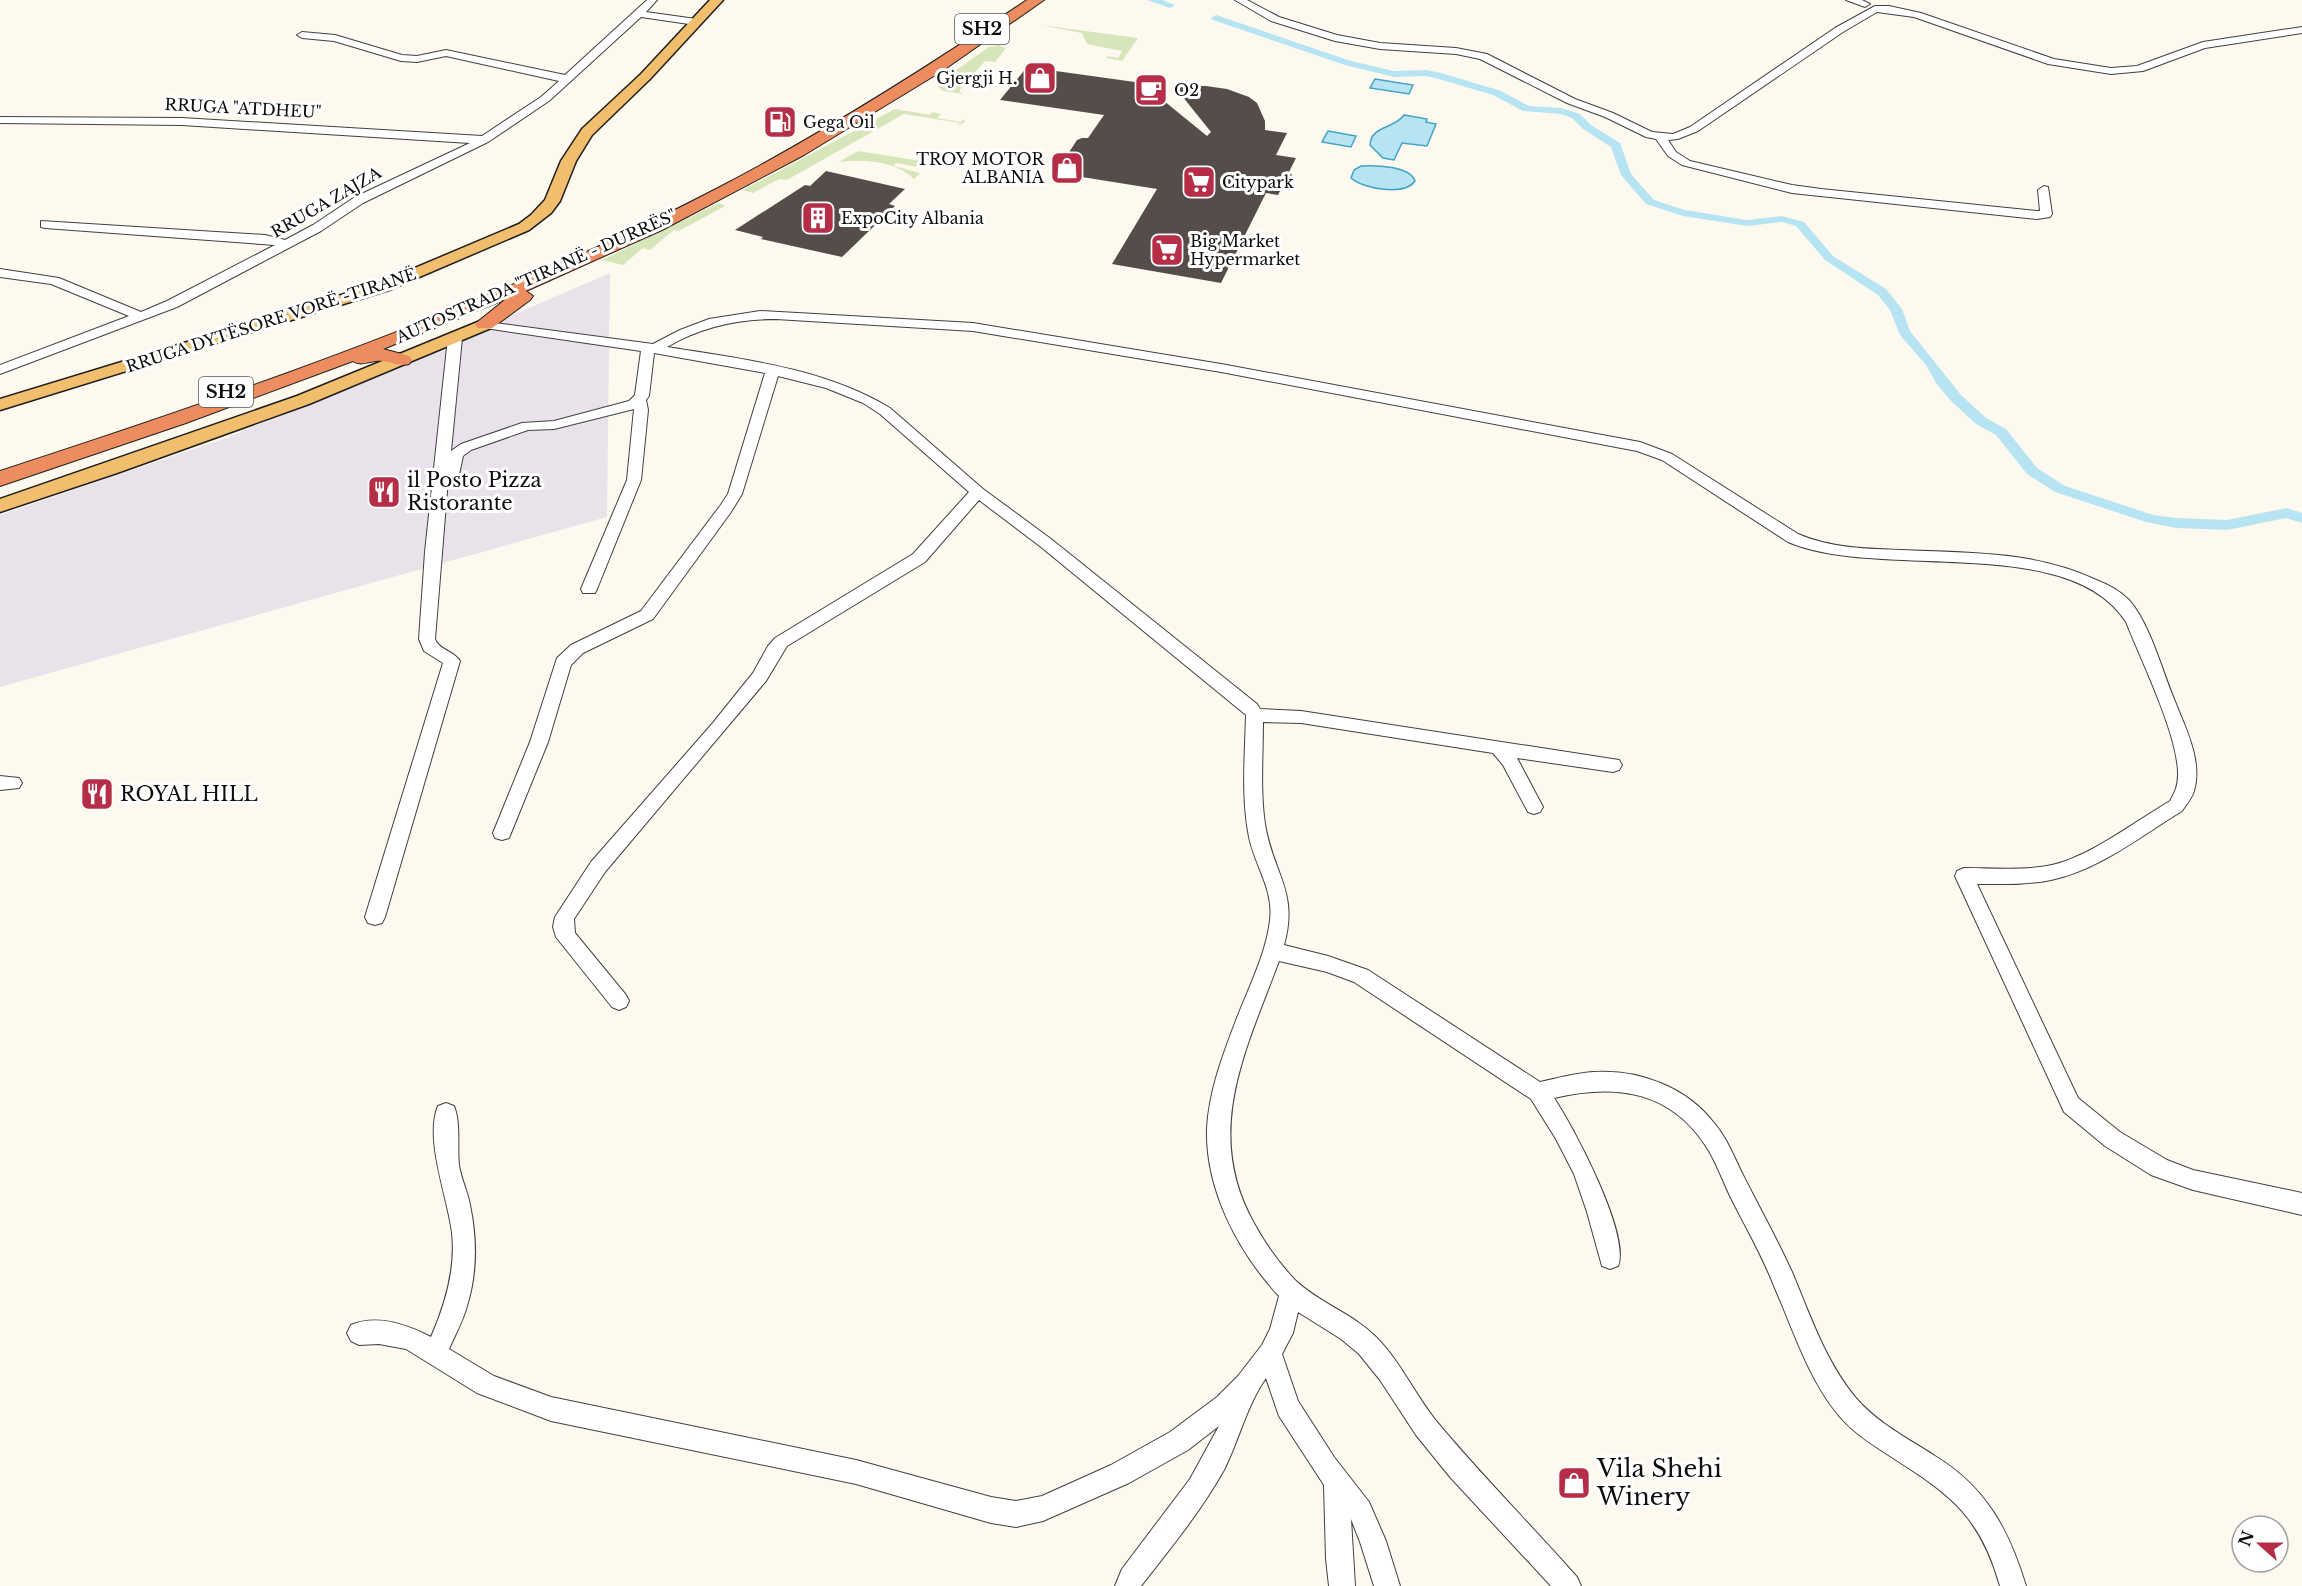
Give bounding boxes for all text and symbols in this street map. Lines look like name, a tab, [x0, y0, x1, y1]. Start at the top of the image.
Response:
road number: SH2	[955, 14, 1009, 44]
shop icon: Gjergji H.	[1022, 60, 1058, 96]
place label: Gjergji H.	[936, 68, 1017, 88]
cafe icon: O2	[1133, 72, 1169, 108]
place label: O2	[1174, 80, 1199, 100]
street label: RRUGA "ATDHEU"	[164, 94, 322, 122]
fuel station icon: Gega Oil	[762, 104, 798, 140]
place label: Gega Oil	[803, 112, 875, 132]
place label: TROY MOTOR ALBANIA	[916, 149, 1045, 187]
shop icon: TROY MOTOR ALBANIA	[1049, 150, 1085, 186]
street label: RRUGA ZAJZA	[267, 162, 385, 242]
supermarket icon: Citypark	[1181, 164, 1217, 200]
place label: Citypark	[1222, 172, 1294, 192]
building icon: ExpoCity Albania	[800, 200, 836, 236]
street label: AUTOSTRADA "TIRANË - DURRËS"	[392, 205, 679, 348]
place label: ExpoCity Albania	[841, 208, 984, 228]
place label: Big Market Hypermarket	[1190, 231, 1300, 269]
supermarket icon: Big Market Hypermarket	[1149, 232, 1185, 268]
street label: RRUGA DYTËSORE VORË -TIRANË	[123, 264, 419, 376]
road number: SH2	[199, 377, 253, 407]
place label: il Posto Pizza Ristorante	[407, 468, 543, 515]
restaurant icon: il Posto Pizza Ristorante	[366, 474, 402, 510]
restaurant icon: ROYAL HILL	[79, 776, 115, 812]
place label: ROYAL HILL	[120, 782, 258, 806]
place label: Vila Shehi Winery	[1596, 1454, 1722, 1511]
shop icon: Vila Shehi Winery	[1556, 1465, 1592, 1501]
north arrow	[2230, 1514, 2290, 1574]
text: N	[2234, 1528, 2258, 1549]

